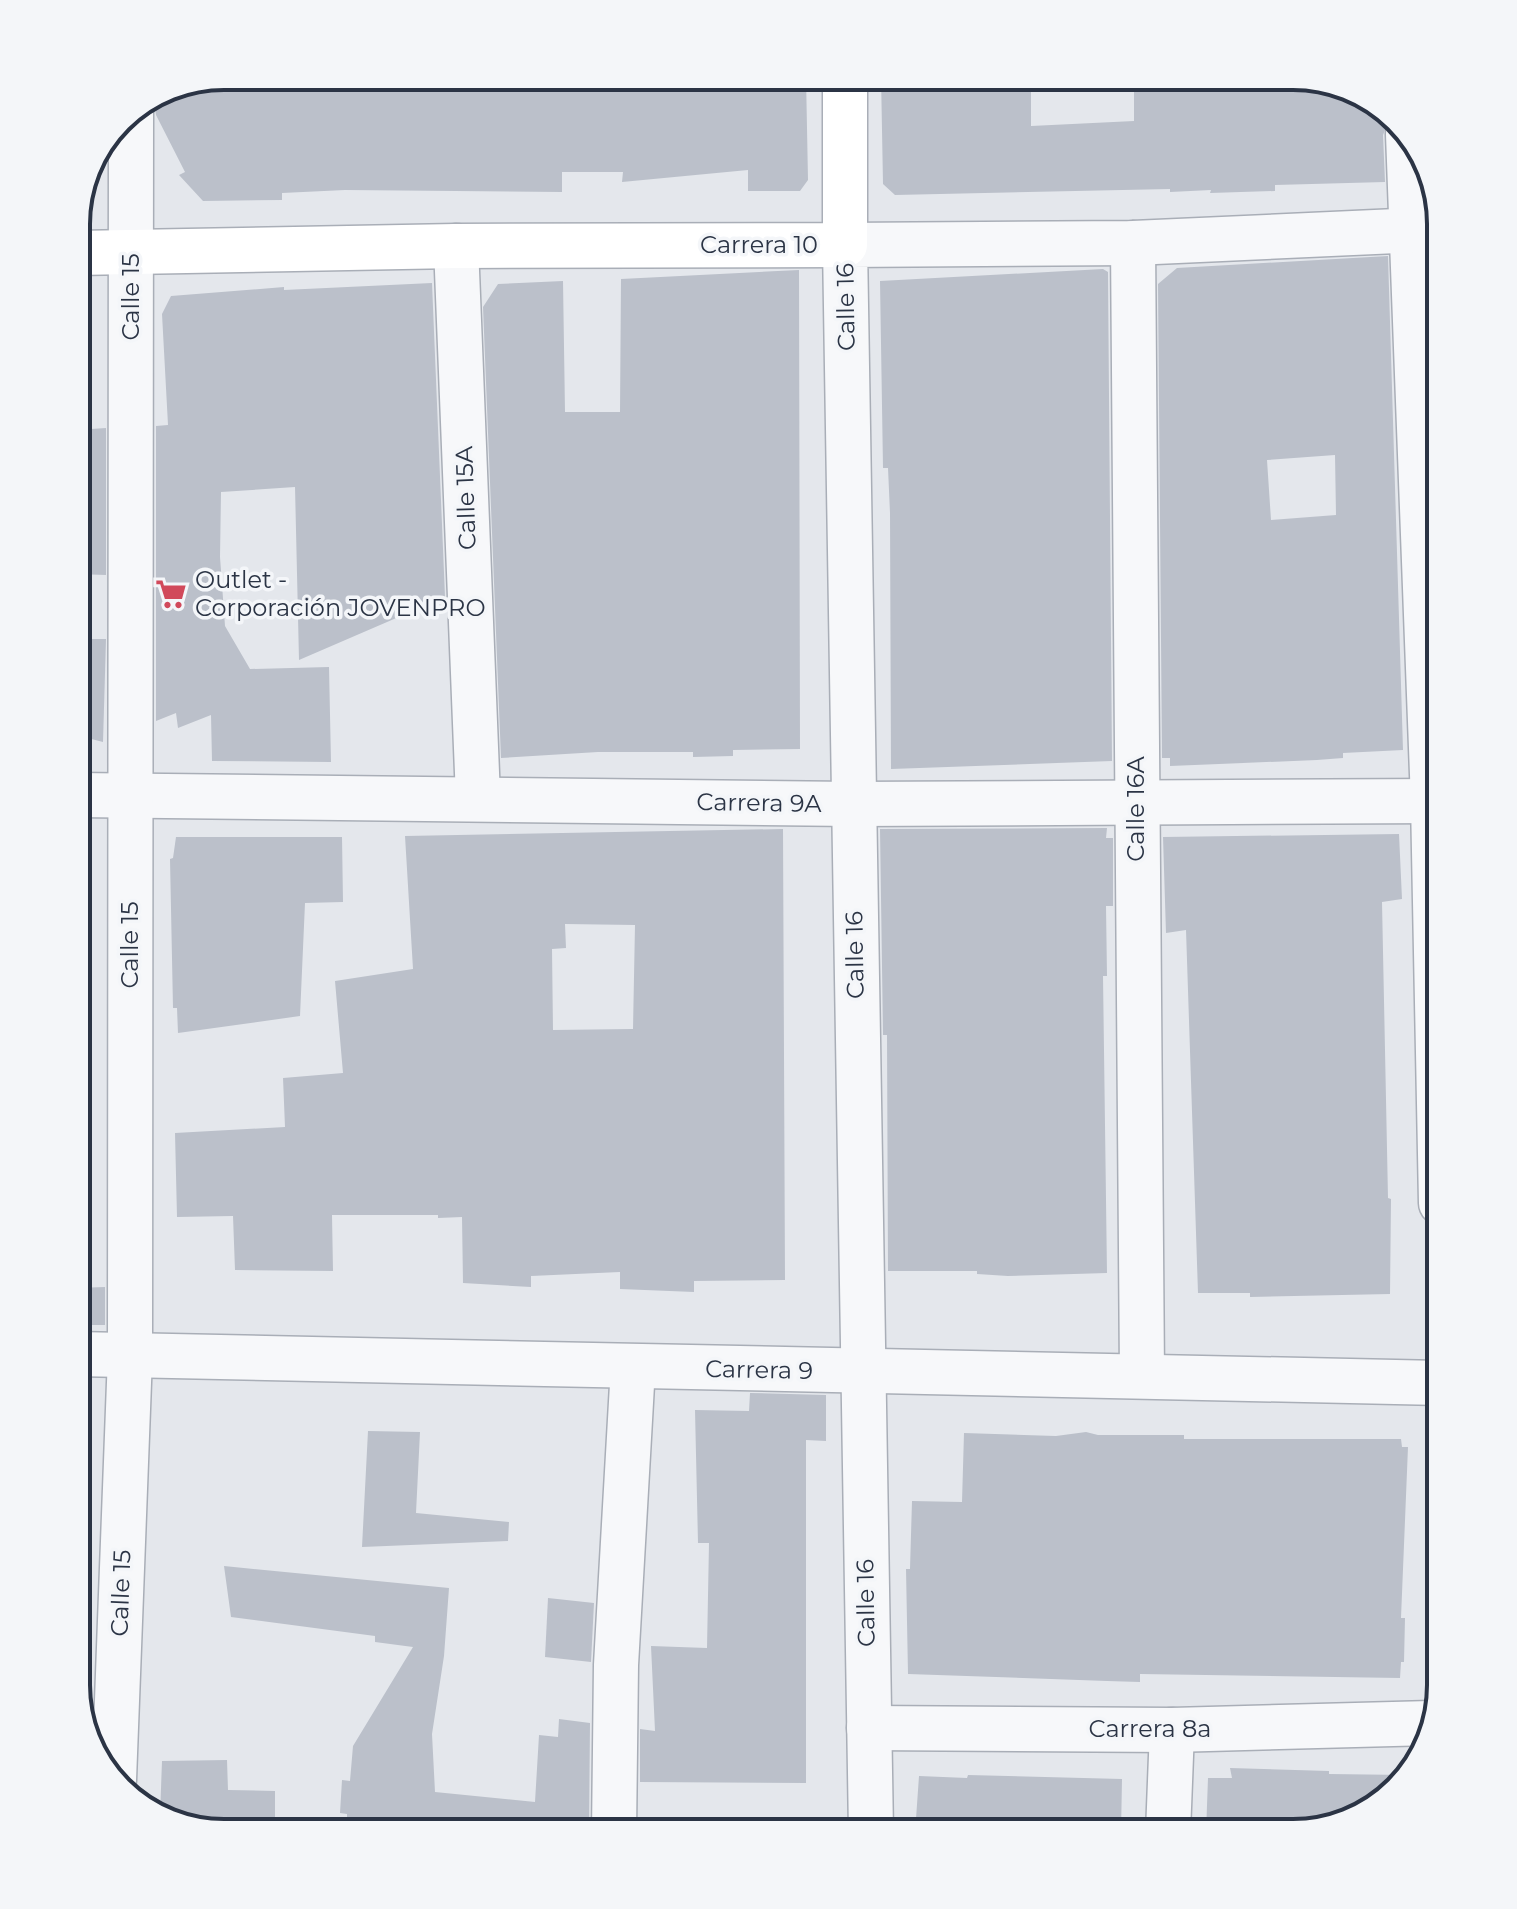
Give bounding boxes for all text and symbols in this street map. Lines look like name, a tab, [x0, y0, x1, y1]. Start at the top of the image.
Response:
street label: Carrera 10	[700, 230, 818, 259]
street label: Calle 15	[116, 254, 145, 340]
street label: Calle 16	[830, 263, 861, 351]
street label: Calle 15A	[449, 445, 482, 551]
place label: Outlet - Corporación JOVENPRO	[195, 565, 486, 622]
supermarket icon: Outlet - Corporación JOVENPRO	[154, 577, 188, 611]
street label: Calle 16A	[1121, 756, 1150, 862]
street label: Carrera 9A	[696, 787, 823, 818]
street label: Calle 15	[115, 902, 144, 988]
street label: Calle 16	[839, 911, 870, 999]
street label: Carrera 9	[705, 1354, 813, 1385]
street label: Calle 15	[104, 1549, 137, 1637]
street label: Calle 16	[850, 1559, 881, 1647]
street label: Carrera 8a	[1089, 1714, 1211, 1743]

